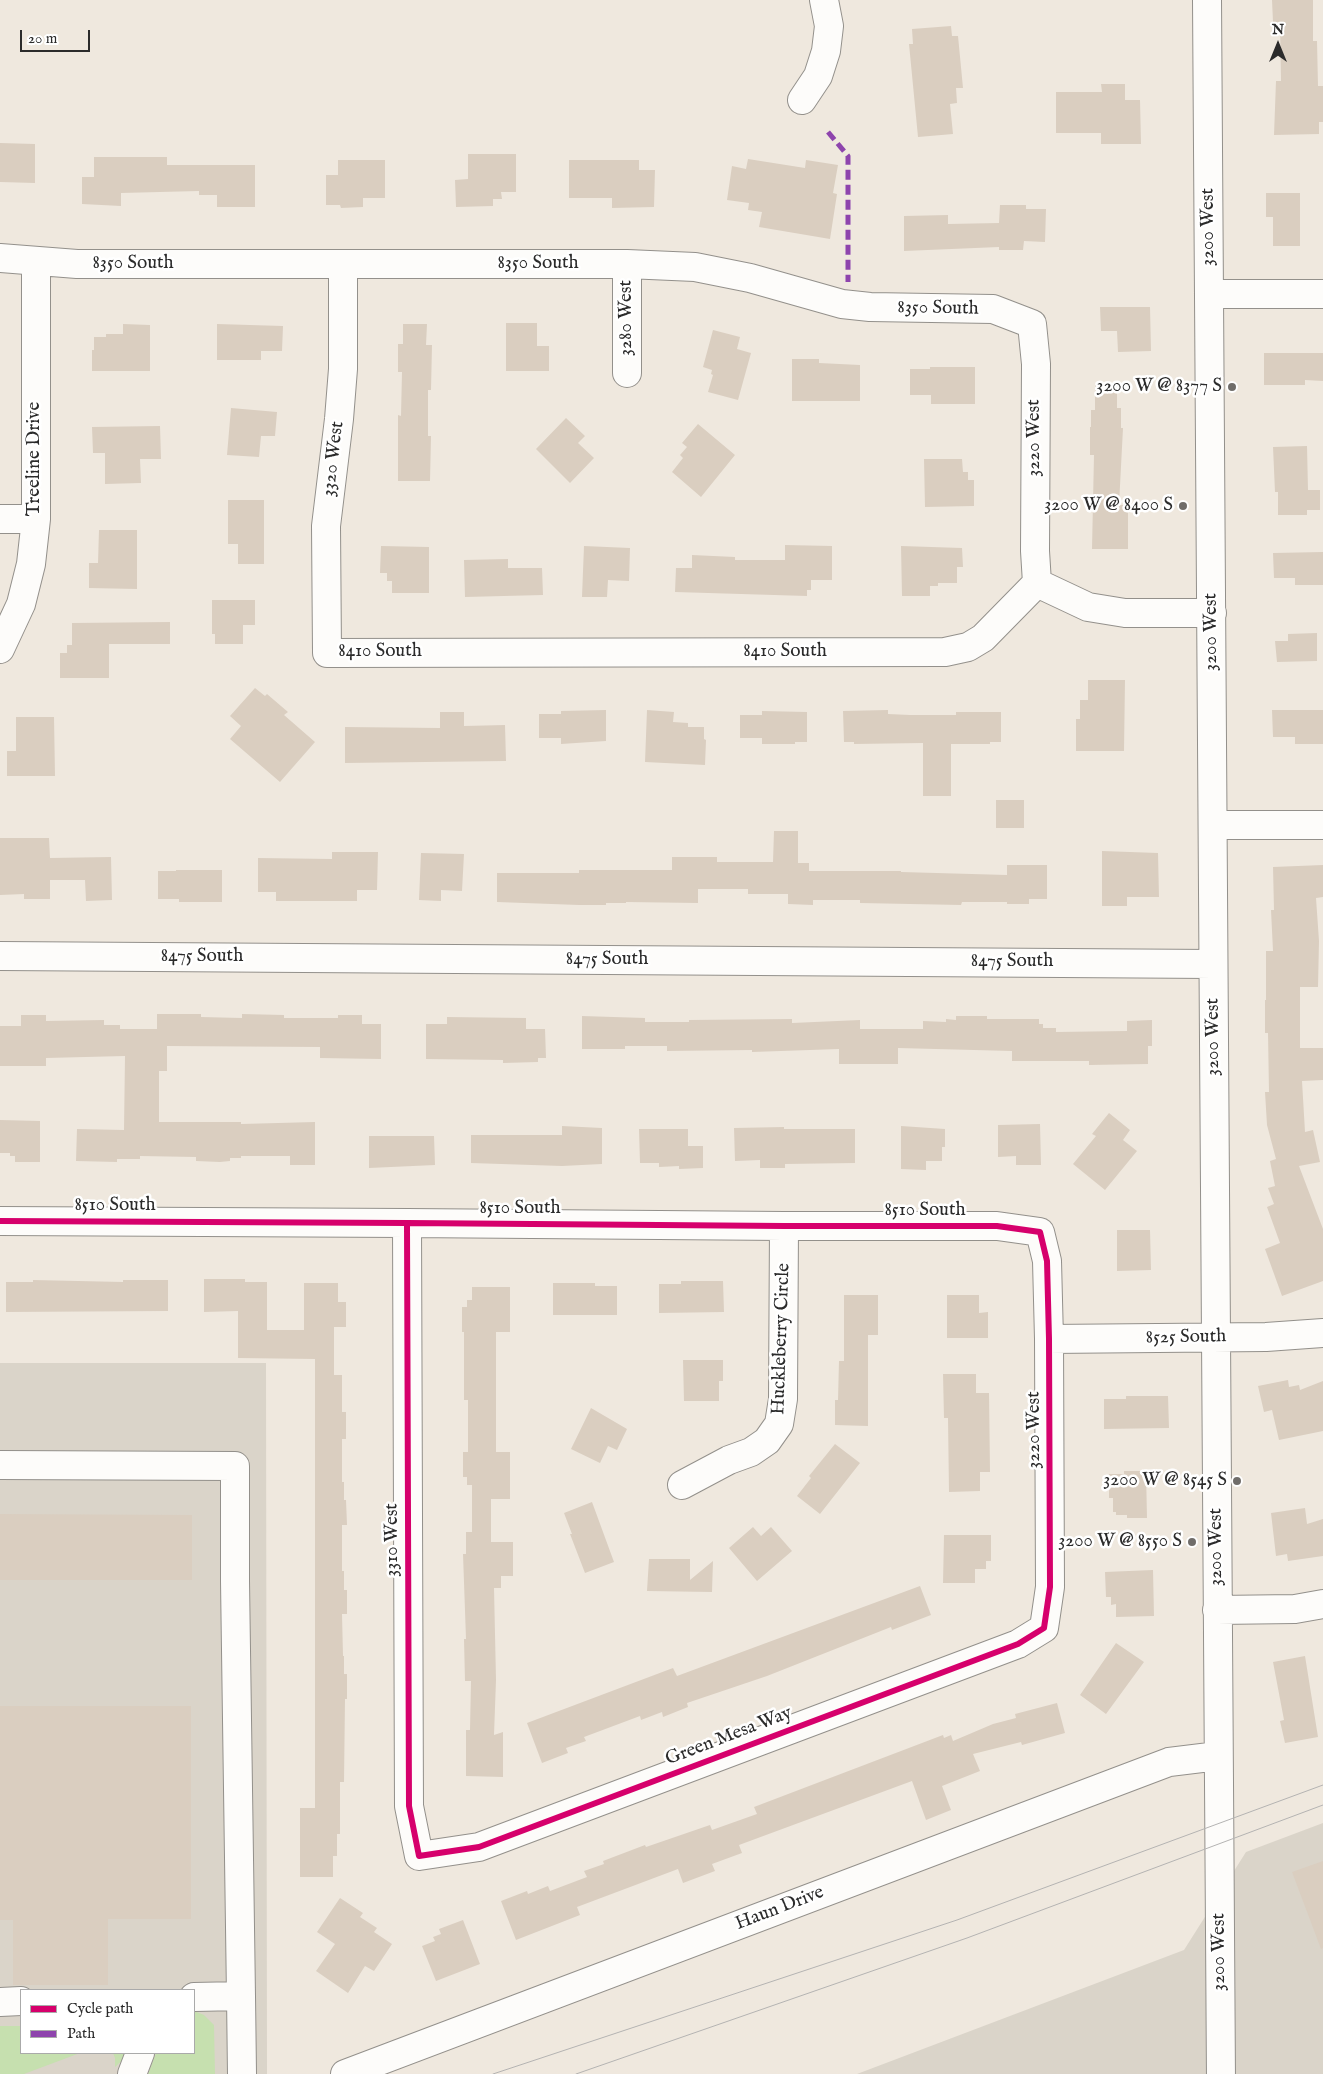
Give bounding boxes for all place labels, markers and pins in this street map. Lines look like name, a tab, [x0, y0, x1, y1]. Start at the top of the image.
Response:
place label: 3200 W @ 8377 S	[1096, 376, 1222, 398]
marker: 3200 W @ 8377 S	[1226, 381, 1238, 393]
place label: 3200 W @ 8400 S	[1044, 495, 1173, 517]
marker: 3200 W @ 8400 S	[1177, 500, 1189, 512]
place label: 3200 W @ 8545 S	[1103, 1470, 1227, 1492]
marker: 3200 W @ 8545 S	[1231, 1475, 1243, 1487]
place label: 3200 W @ 8550 S	[1058, 1531, 1182, 1553]
marker: 3200 W @ 8550 S	[1186, 1536, 1198, 1548]

